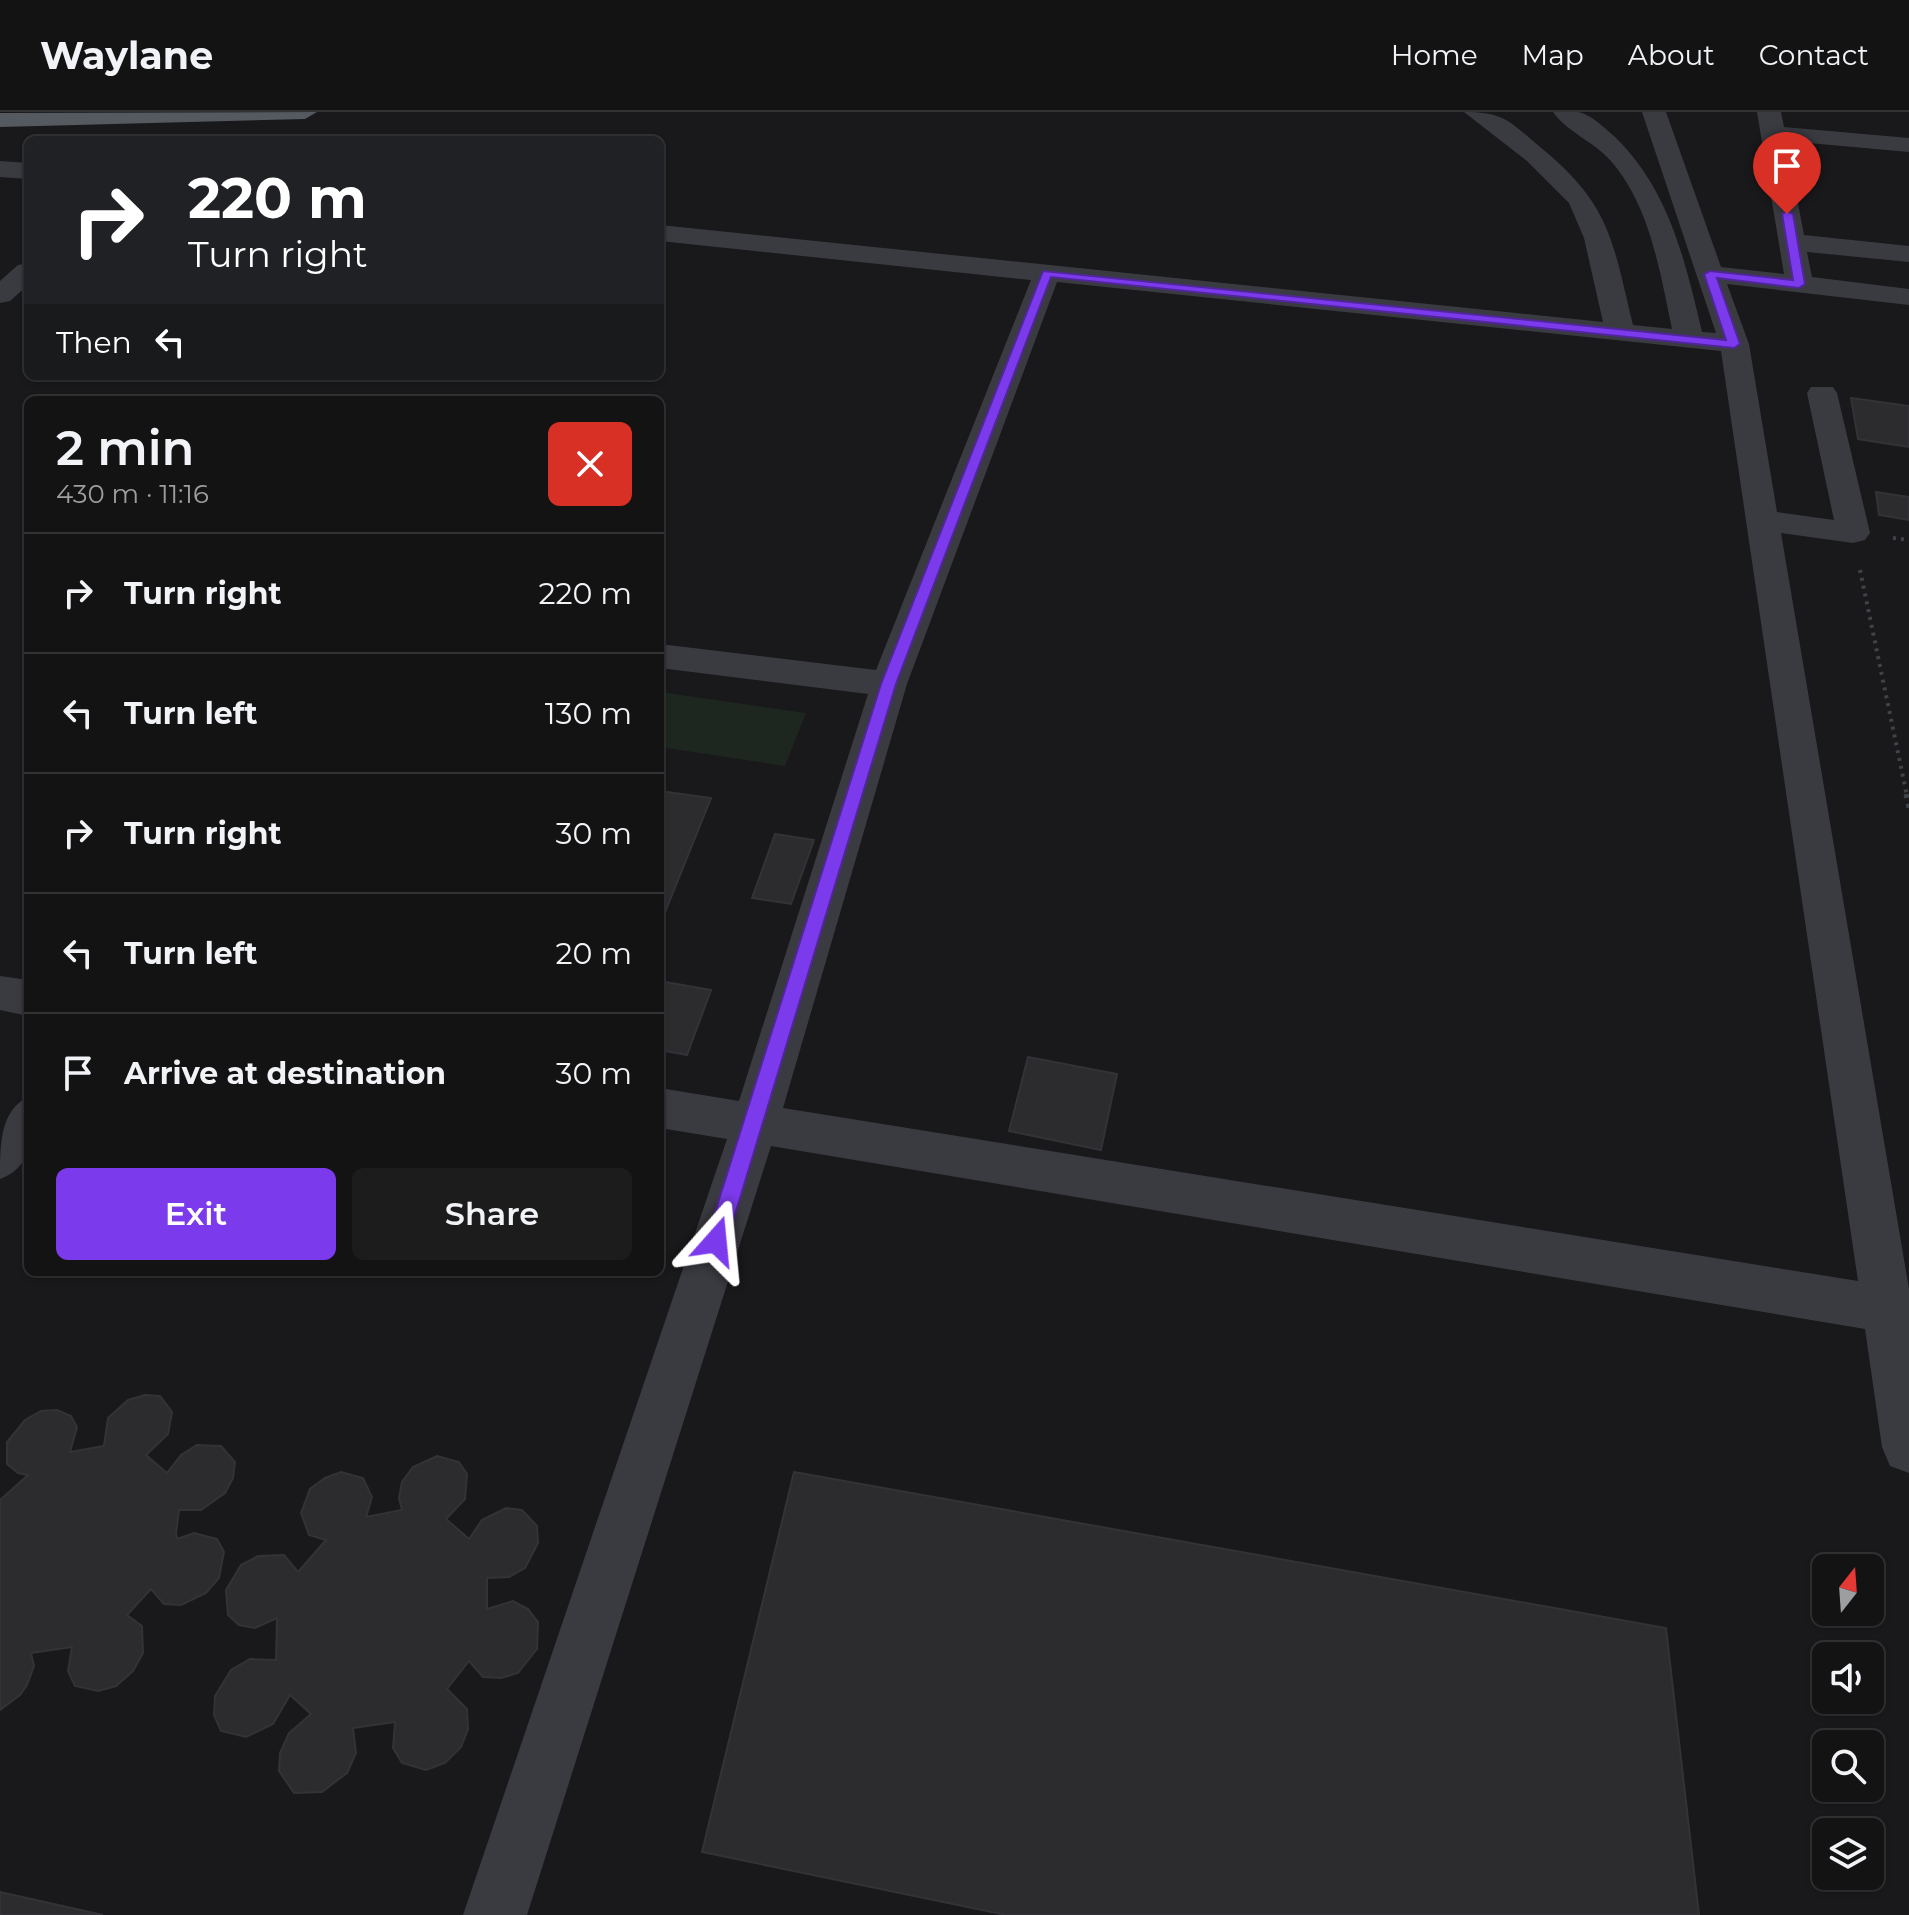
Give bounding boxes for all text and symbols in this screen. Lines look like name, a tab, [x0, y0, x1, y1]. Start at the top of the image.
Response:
text: Waylane	[40, 32, 213, 79]
text: Home	[1391, 38, 1478, 72]
text: Map	[1522, 38, 1584, 72]
text: About	[1628, 38, 1715, 72]
text: Contact	[1759, 38, 1869, 72]
pin	[1753, 132, 1821, 214]
icon: arrive	[1765, 144, 1809, 188]
text: 220 m	[188, 164, 367, 232]
icon: right	[56, 168, 160, 272]
text: Turn right	[188, 232, 368, 276]
icon: left	[148, 320, 192, 364]
text: Then	[56, 324, 132, 361]
text: 2 min	[56, 419, 194, 477]
button: close	[548, 422, 632, 506]
text: 430 m · 11:16	[56, 478, 209, 510]
icon: right	[56, 571, 100, 615]
text: Turn right	[124, 575, 281, 612]
text: 220 m	[538, 575, 632, 612]
icon: left	[56, 691, 100, 735]
text: Turn left	[124, 695, 257, 732]
text: 130 m	[545, 695, 632, 732]
icon: right	[56, 811, 100, 855]
text: Turn right	[124, 815, 281, 852]
text: 30 m	[556, 815, 632, 852]
icon: left	[56, 931, 100, 975]
text: Turn left	[124, 935, 257, 972]
text: 20 m	[555, 935, 632, 972]
icon: arrive	[56, 1051, 100, 1095]
text: Arrive at destination	[124, 1055, 446, 1092]
text: 30 m	[556, 1055, 632, 1092]
button: Exit	[56, 1168, 336, 1260]
button: Share	[352, 1168, 632, 1260]
position arrow	[674, 1199, 758, 1283]
north arrow	[1812, 1554, 1884, 1626]
map controls	[1812, 1554, 1884, 1890]
button: sound	[1812, 1642, 1884, 1714]
button: search	[1812, 1730, 1884, 1802]
button: layers	[1812, 1818, 1884, 1890]

